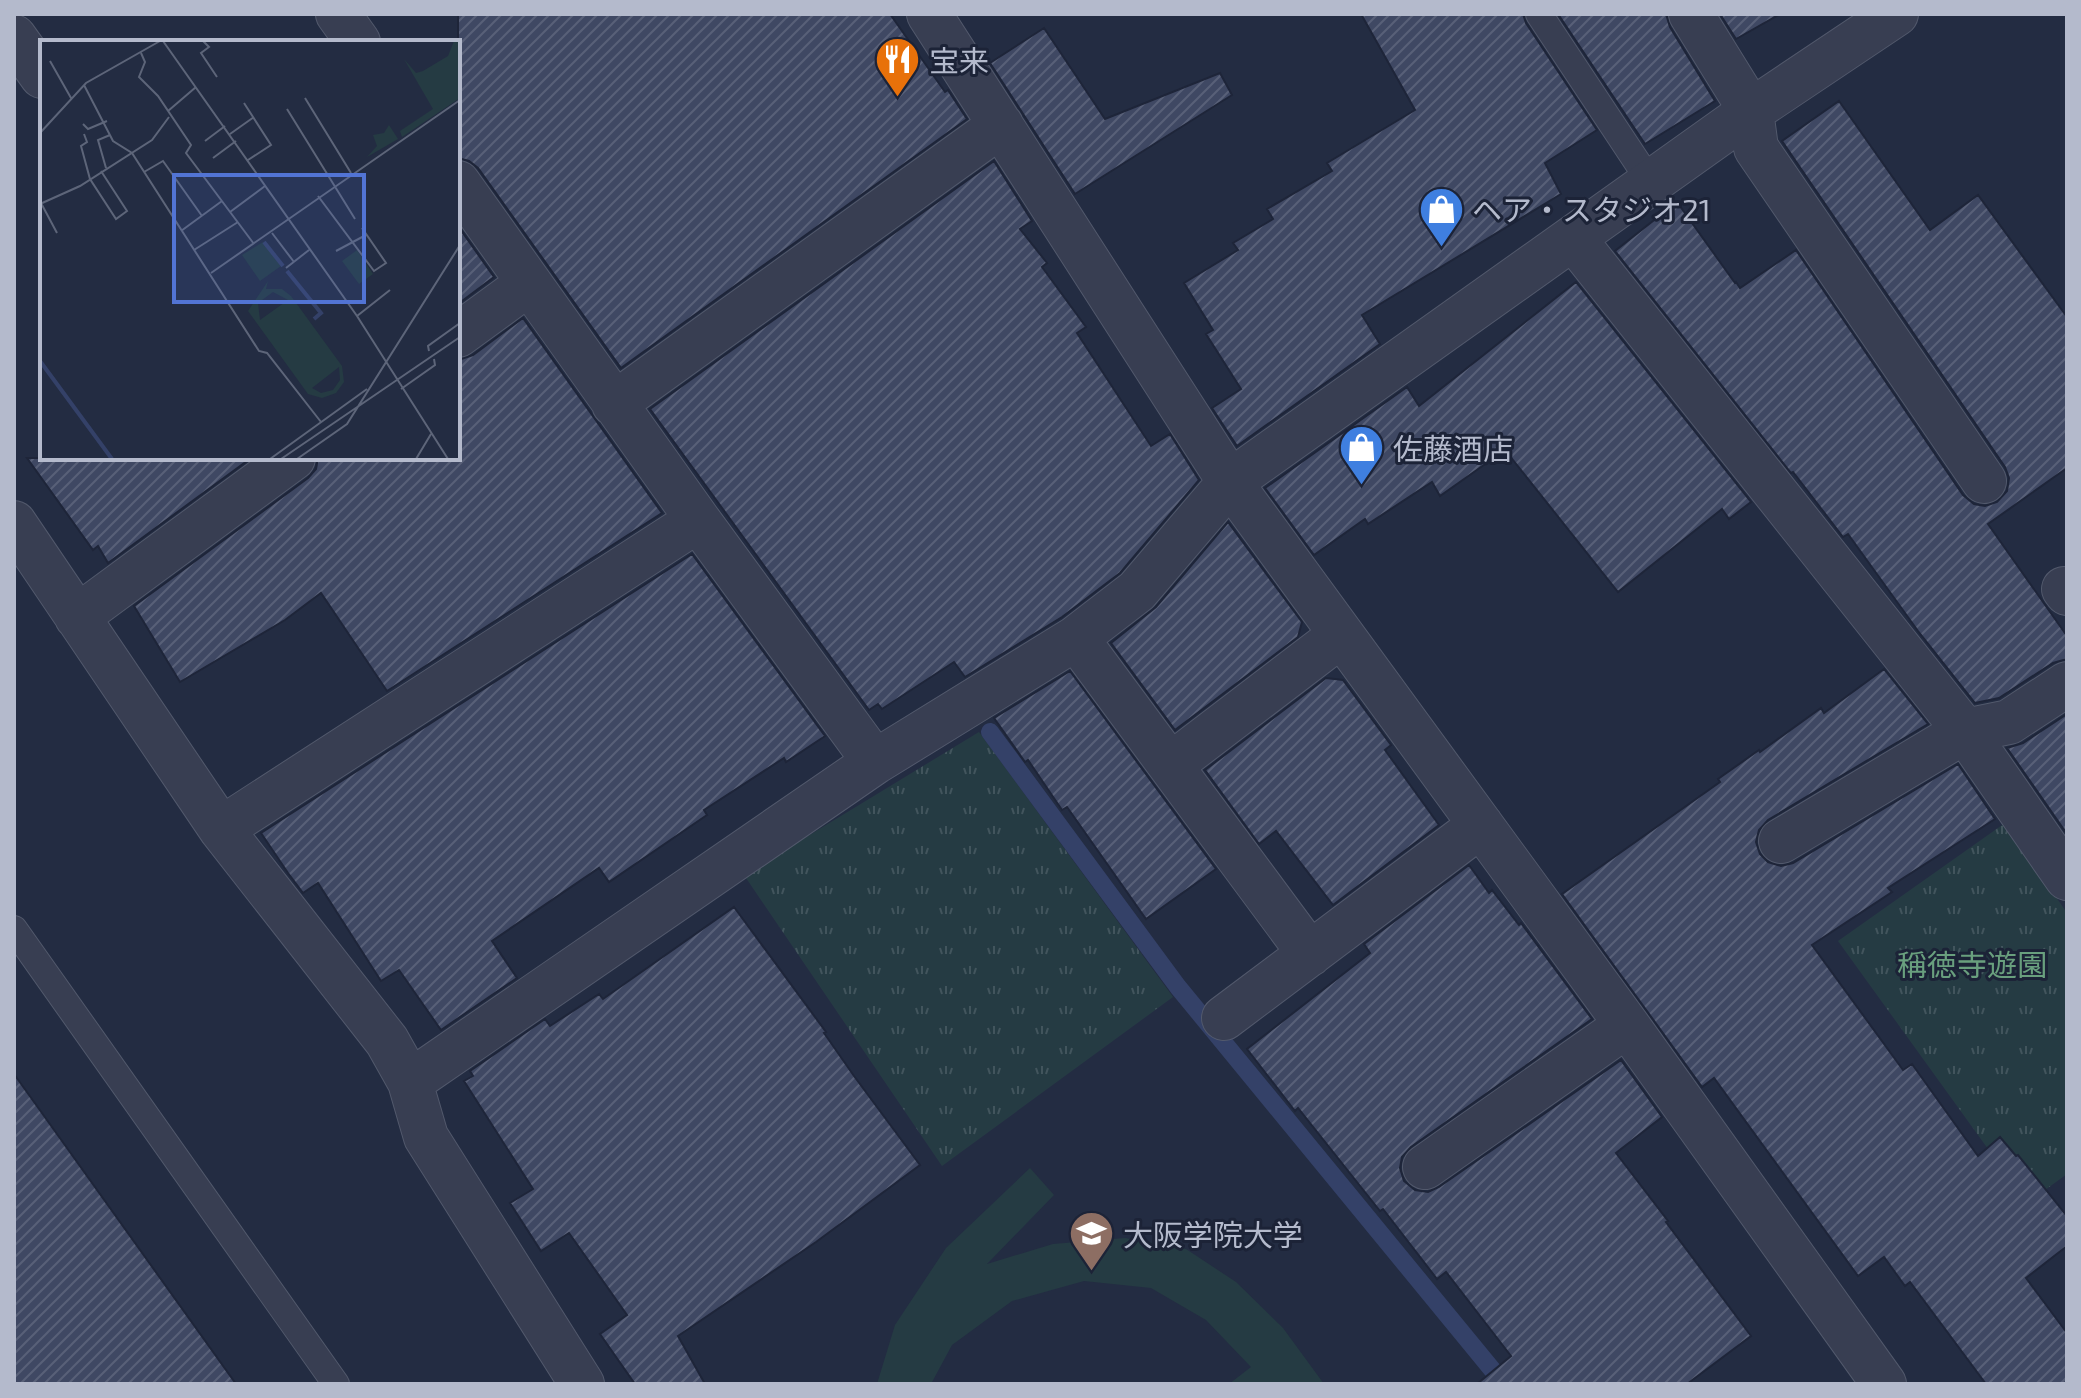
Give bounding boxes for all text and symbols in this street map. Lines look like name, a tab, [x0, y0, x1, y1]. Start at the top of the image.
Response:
restaurant icon: 宝来	[874, 36, 922, 99]
inset map	[40, 40, 460, 460]
place label: 宝来	[929, 42, 989, 78]
shop icon: ヘア・スタジオ21	[1417, 185, 1465, 248]
place label: ヘア・スタジオ21	[1472, 191, 1711, 227]
shop icon: 佐藤酒店	[1338, 424, 1386, 487]
place label: 佐藤酒店	[1393, 430, 1513, 466]
park label: 稱徳寺遊園	[1897, 946, 2047, 982]
school or university icon: 大阪学院大学	[1068, 1210, 1116, 1273]
place label: 大阪学院大学	[1123, 1216, 1303, 1252]

